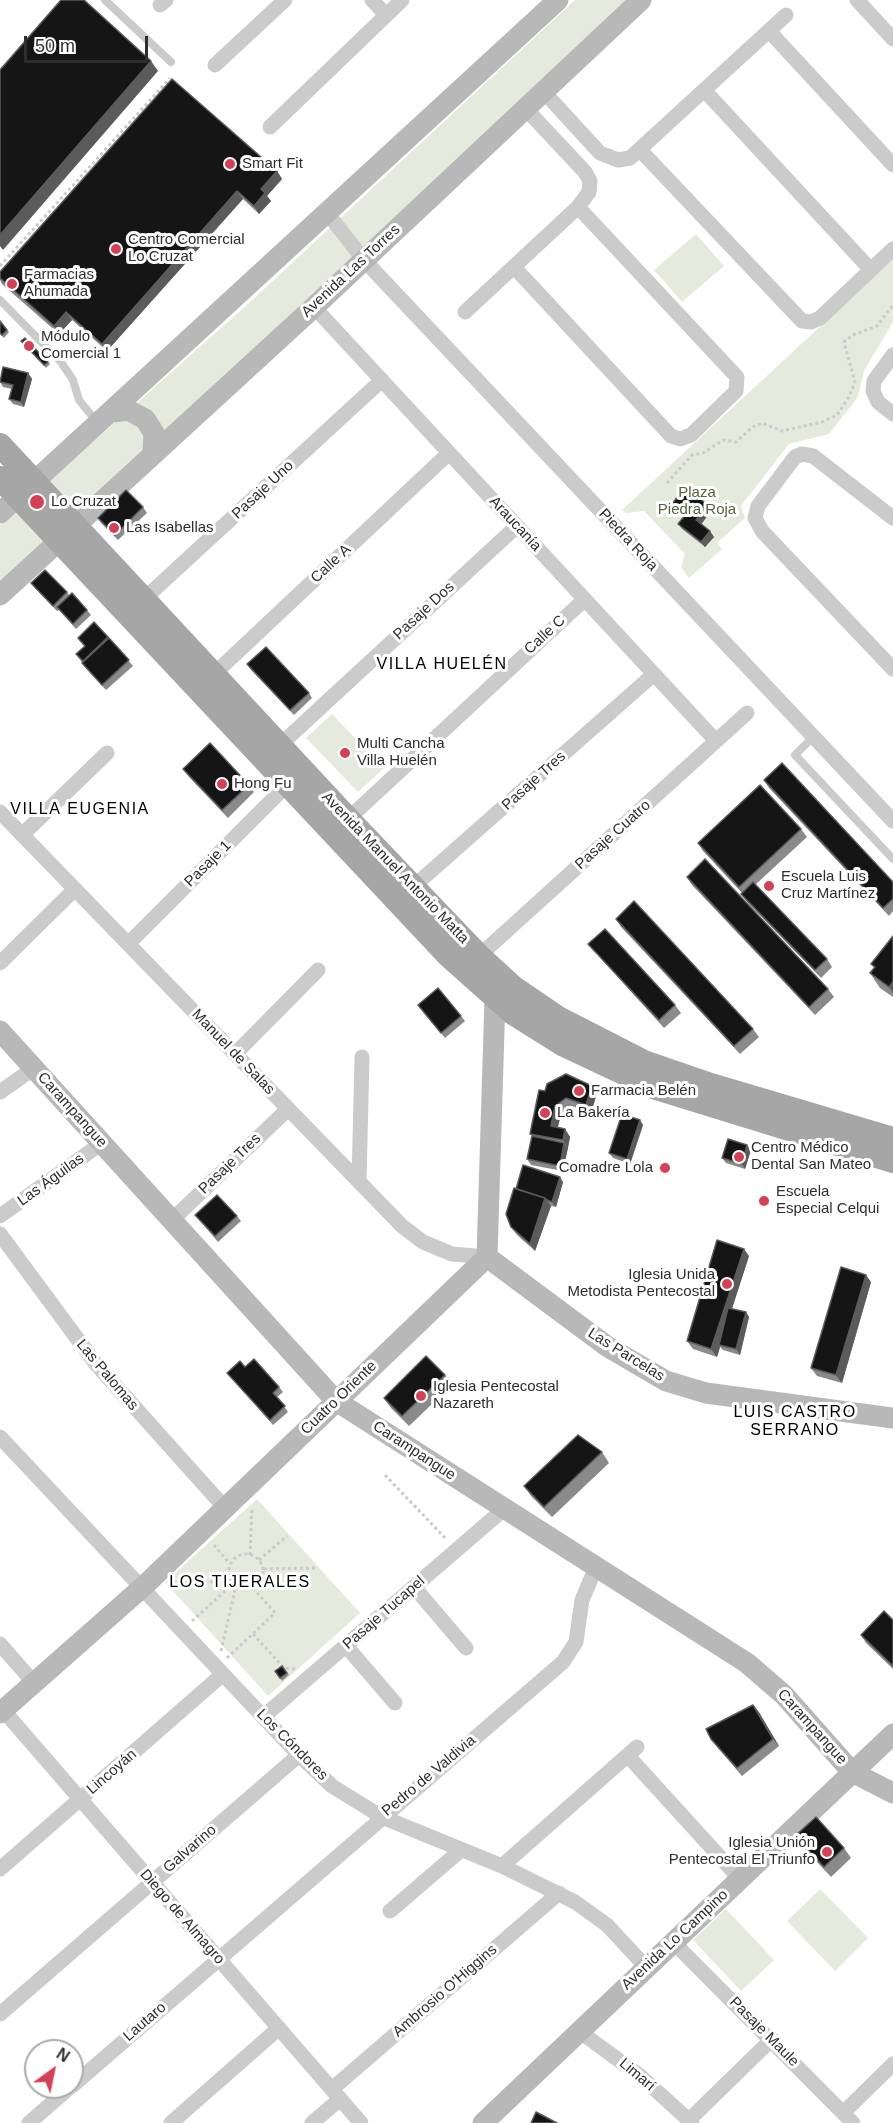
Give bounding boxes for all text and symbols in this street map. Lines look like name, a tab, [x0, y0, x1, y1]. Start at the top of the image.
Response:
scale bar	[27, 24, 152, 62]
text: 50 m	[35, 36, 75, 56]
place label: Smart Fit	[242, 155, 303, 173]
marker: Smart Fit	[223, 157, 237, 171]
street label: Avenida Las Torres	[298, 221, 404, 321]
place label: Centro Comercial Lo Cruzat	[128, 231, 245, 266]
marker: Centro Comercial Lo Cruzat	[109, 242, 123, 256]
place label: Farmacias Ahumada	[24, 266, 94, 301]
marker: Farmacias Ahumada	[5, 277, 19, 291]
place label: Módulo Comercial 1	[41, 328, 121, 363]
marker: Módulo Comercial 1	[22, 339, 36, 353]
street label: Pasaje Uno	[229, 457, 297, 523]
park label: Plaza Piedra Roja	[658, 484, 736, 519]
marker: Lo Cruzat	[28, 493, 46, 511]
place label: Lo Cruzat	[51, 493, 116, 511]
street label: Araucanía	[485, 493, 545, 555]
street label: Piedra Roja	[595, 505, 661, 575]
place label: Las Isabellas	[126, 519, 214, 537]
marker: Las Isabellas	[107, 521, 121, 535]
street label: Calle A	[307, 541, 355, 587]
street label: Pasaje Dos	[390, 578, 458, 644]
street label: Calle C	[521, 612, 569, 658]
district label: VILLA HUELÉN	[377, 655, 507, 675]
place label: Multi Cancha Villa Huelén	[357, 735, 445, 770]
marker: Multi Cancha Villa Huelén	[338, 746, 352, 760]
street label: Pasaje Tres	[498, 748, 570, 814]
place label: Hong Fu	[234, 775, 292, 793]
marker: Hong Fu	[215, 777, 229, 791]
street label: Avenida Manuel Antonio Matta	[318, 788, 472, 948]
street label: Pasaje Cuatro	[572, 797, 654, 873]
district label: VILLA EUGENIA	[10, 800, 150, 820]
street label: Pasaje 1	[181, 837, 235, 891]
place label: Escuela Luis Cruz Martínez	[781, 868, 875, 903]
marker: Escuela Luis Cruz Martínez	[762, 879, 776, 893]
street label: Manuel de Salas	[188, 1006, 278, 1098]
street label: Carampangue	[34, 1069, 110, 1151]
place label: Farmacia Belén	[591, 1082, 696, 1100]
marker: Farmacia Belén	[572, 1084, 586, 1098]
place label: La Bakería	[557, 1104, 630, 1122]
marker: La Bakería	[538, 1106, 552, 1120]
street label: Pasaje Tres	[195, 1130, 265, 1198]
place label: Centro Médico Dental San Mateo	[751, 1139, 871, 1174]
street label: Las Águilas	[14, 1150, 88, 1210]
marker: Centro Médico Dental San Mateo	[732, 1150, 746, 1164]
place label: Comadre Lola	[559, 1159, 653, 1177]
marker: Comadre Lola	[658, 1161, 672, 1175]
place label: Escuela Especial Celqui	[776, 1183, 879, 1218]
marker: Escuela Especial Celqui	[757, 1194, 771, 1208]
place label: Iglesia Unida Metodista Pentecostal	[567, 1266, 715, 1301]
marker: Iglesia Unida Metodista Pentecostal	[720, 1277, 734, 1291]
street label: Las Parcelas	[584, 1324, 668, 1386]
street label: Las Palomas	[72, 1336, 142, 1414]
street label: Cuatro Oriente	[297, 1357, 381, 1439]
place label: Iglesia Pentecostal Nazareth	[433, 1378, 559, 1413]
marker: Iglesia Pentecostal Nazareth	[414, 1389, 428, 1403]
district label: LUIS CASTRO SERRANO	[733, 1403, 857, 1441]
street label: Carampangue	[369, 1418, 459, 1484]
street label: Pasaje Tucapel	[339, 1572, 429, 1654]
district label: LOS TIJERALES	[169, 1573, 311, 1593]
street label: Carampangue	[774, 1686, 850, 1768]
street label: Los Cóndores	[253, 1706, 331, 1784]
street label: Pedro de Valdivia	[379, 1732, 479, 1820]
street label: Lincoyán	[83, 1746, 141, 1798]
street label: Galvarino	[160, 1821, 220, 1877]
place label: Iglesia Unión Pentecostal El Triunfo	[669, 1834, 815, 1869]
marker: Iglesia Unión Pentecostal El Triunfo	[820, 1845, 834, 1859]
street label: Diego de Almagro	[136, 1866, 228, 1968]
street label: Avenida Lo Campino	[618, 1886, 732, 1994]
street label: Ambrosio O'Higgins	[389, 1941, 501, 2041]
street label: Pasaje Maule	[726, 1994, 802, 2070]
street label: Lautaro	[120, 1999, 170, 2045]
north arrow	[24, 2039, 84, 2099]
text: N	[54, 2045, 72, 2065]
street label: Limarí	[615, 2055, 659, 2095]

